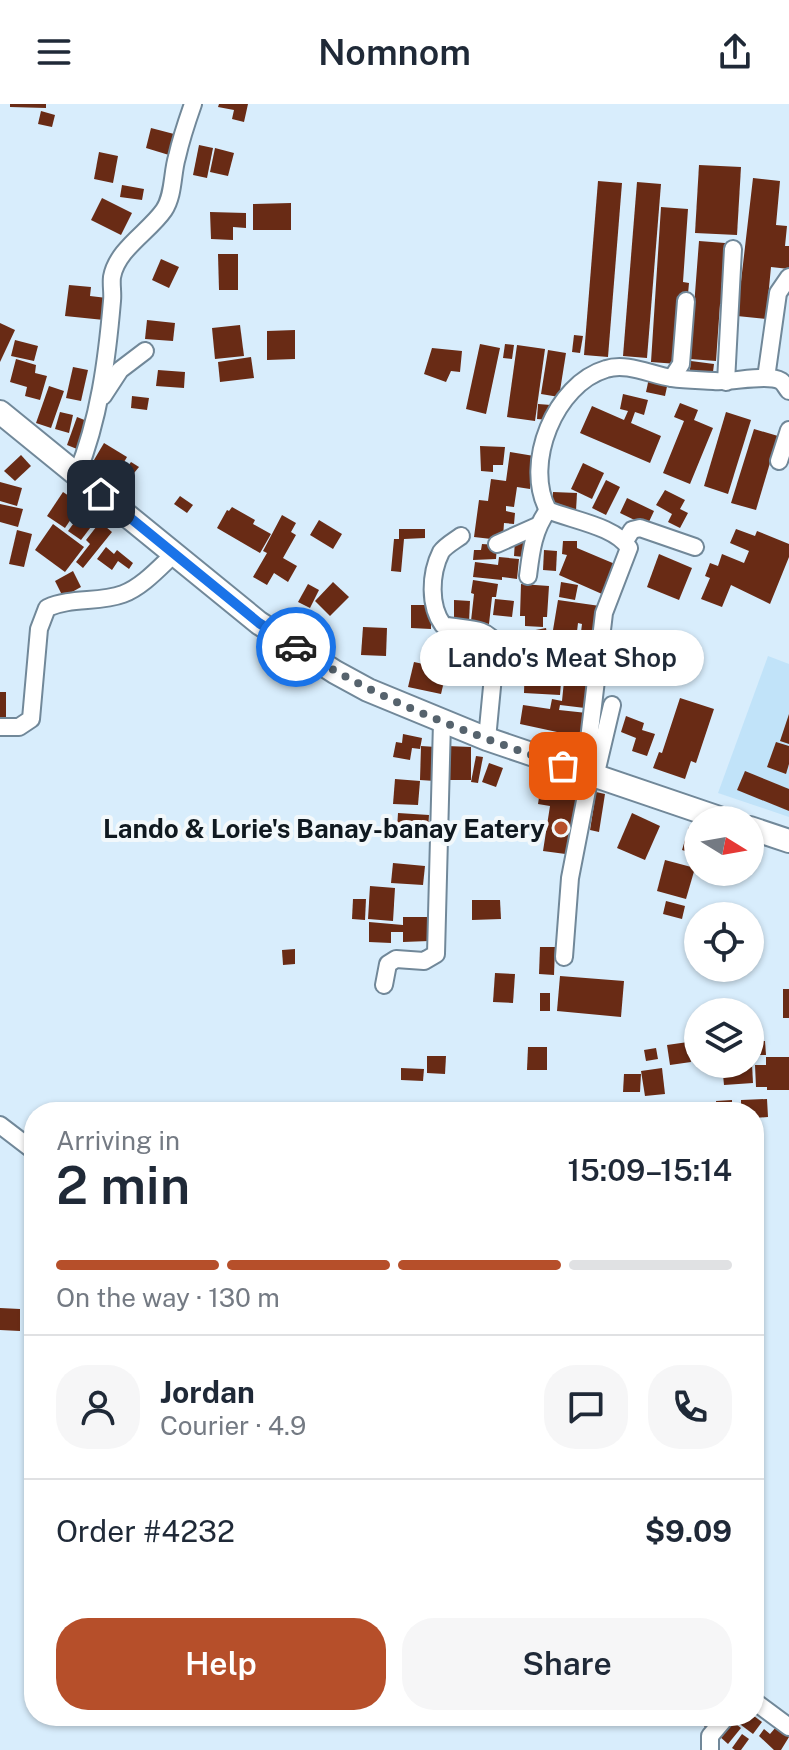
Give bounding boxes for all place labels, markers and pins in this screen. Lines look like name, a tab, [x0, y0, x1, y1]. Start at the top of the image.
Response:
pin	[67, 460, 135, 528]
callout: Lando's Meat Shop	[421, 630, 705, 686]
pin	[529, 732, 597, 800]
place label: Lando & Lorie's Banay-banay Eatery	[103, 813, 545, 844]
marker: Lando & Lorie's Banay-banay Eatery	[552, 819, 570, 837]

